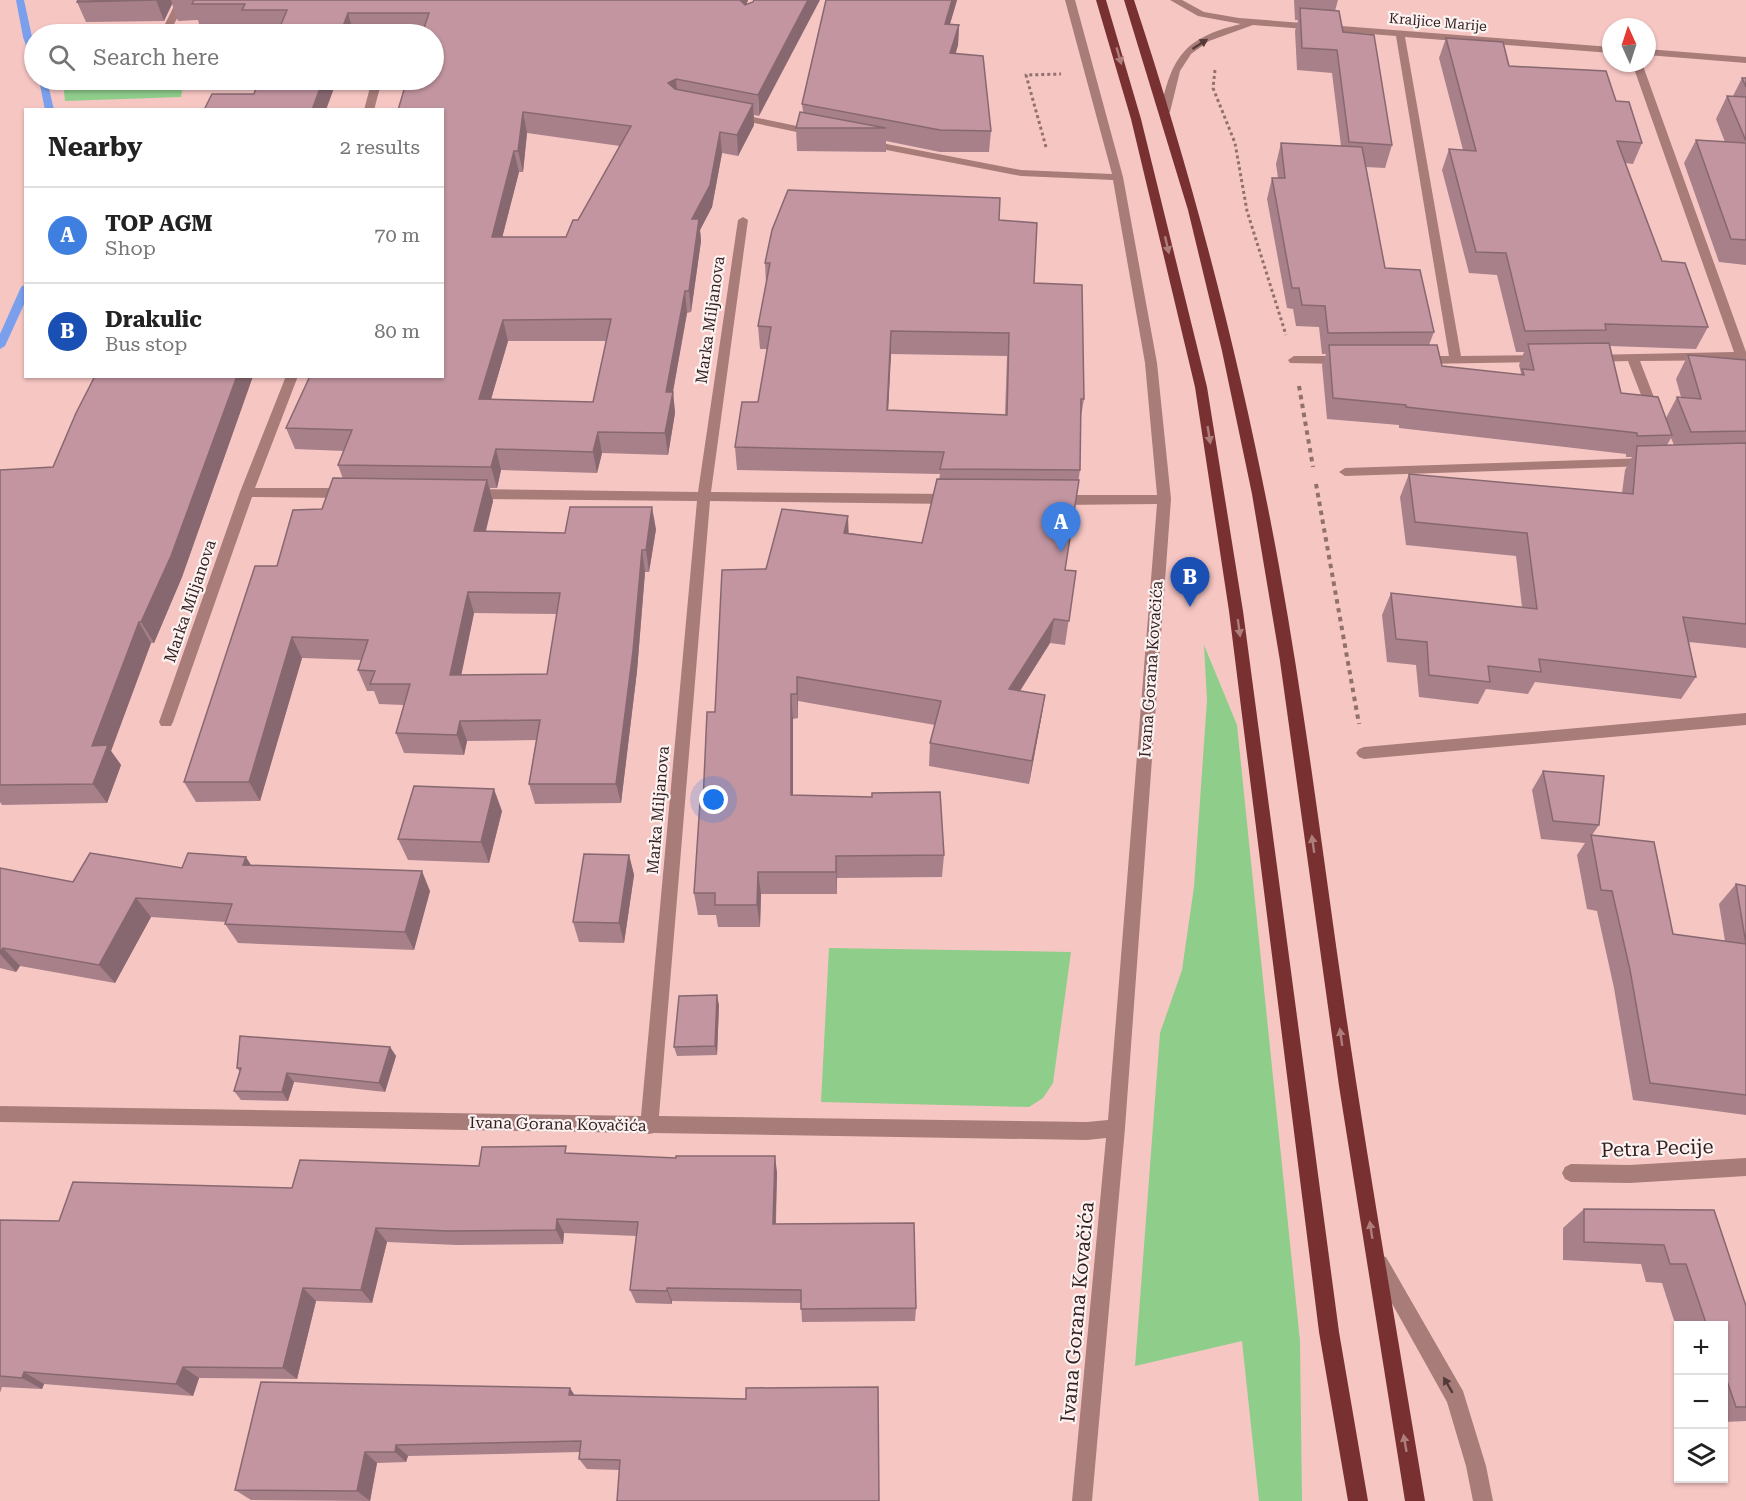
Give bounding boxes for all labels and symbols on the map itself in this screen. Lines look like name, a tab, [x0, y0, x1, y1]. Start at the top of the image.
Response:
street label: Kraljice Marije	[1388, 10, 1488, 34]
north arrow	[1602, 18, 1656, 72]
one-way arrow	[1192, 39, 1208, 50]
one-way arrow	[1115, 47, 1124, 65]
one-way arrow	[1163, 235, 1173, 254]
street label: Marka Miljanova	[692, 255, 728, 385]
one-way arrow	[1204, 426, 1213, 445]
pin: A	[1042, 502, 1080, 552]
street label: Marka Miljanova	[160, 537, 220, 665]
pin: B	[1170, 558, 1210, 607]
street label: Ivana Gorana Kovačića	[1135, 580, 1167, 758]
one-way arrow	[1234, 618, 1243, 637]
street label: Marka Miljanova	[643, 745, 673, 875]
your location	[699, 785, 728, 814]
one-way arrow	[1308, 835, 1317, 854]
one-way arrow	[1336, 1028, 1345, 1047]
street label: Ivana Gorana Kovačića	[469, 1113, 647, 1135]
street label: Petra Pecije	[1600, 1134, 1714, 1162]
street label: Ivana Gorana Kovačića	[1055, 1200, 1099, 1423]
one-way arrow	[1366, 1221, 1375, 1240]
one-way arrow	[1443, 1377, 1454, 1393]
one-way arrow	[1401, 1434, 1410, 1453]

